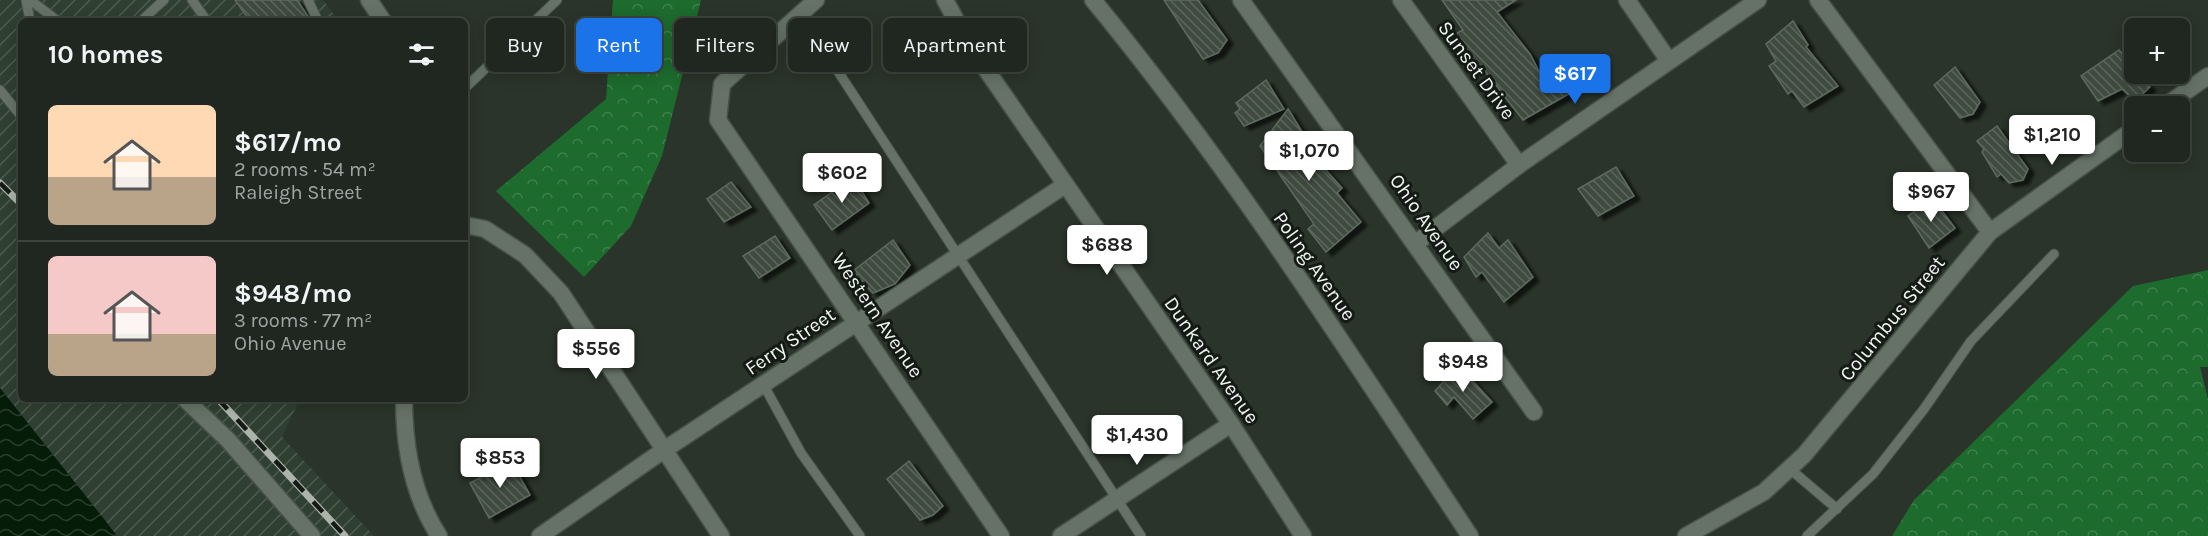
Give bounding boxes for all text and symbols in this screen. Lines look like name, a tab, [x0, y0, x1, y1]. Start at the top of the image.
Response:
street label: Sunset Drive	[1433, 17, 1520, 124]
chip: Buy	[486, 18, 564, 72]
chip: Rent	[576, 18, 662, 72]
chip: Filters	[674, 18, 776, 72]
chip: New	[788, 18, 871, 72]
chip: Apartment	[883, 18, 1027, 72]
map controls	[2124, 18, 2190, 162]
button: +	[2124, 18, 2190, 84]
icon: filters	[405, 38, 438, 71]
text: 10 homes	[48, 39, 163, 70]
pin: $617	[1539, 54, 1611, 105]
text: $617	[1554, 62, 1597, 85]
button: −	[2124, 96, 2190, 162]
pin: $1,210	[2003, 115, 2101, 166]
text: $1,210	[2023, 123, 2081, 146]
text: $617/mo	[234, 127, 342, 158]
icon: home	[96, 129, 168, 201]
pin: $1,070	[1260, 131, 1358, 182]
text: $1,070	[1278, 139, 1340, 162]
pin: $602	[806, 153, 878, 204]
text: 2 rooms · 54 m²	[234, 158, 376, 181]
text: $602	[817, 161, 867, 184]
street label: Ohio Avenue	[1385, 170, 1468, 275]
pin: $967	[1895, 172, 1967, 223]
text: $967	[1907, 180, 1955, 203]
text: Raleigh Street	[234, 181, 362, 204]
street label: Poling Avenue	[1269, 207, 1361, 325]
pin: $688	[1071, 225, 1143, 276]
text: $688	[1081, 233, 1133, 256]
street label: Western Avenue	[827, 248, 928, 382]
street label: Columbus Street	[1835, 251, 1950, 385]
text: $948/mo	[234, 278, 352, 309]
icon: home	[96, 280, 168, 352]
street label: Dunkard Avenue	[1159, 293, 1264, 428]
street label: Ferry Street	[741, 303, 840, 380]
text: 3 rooms · 77 m²	[234, 309, 372, 332]
pin: $556	[560, 329, 632, 380]
text: Ohio Avenue	[234, 332, 346, 355]
text: $556	[571, 337, 621, 360]
pin: $948	[1427, 342, 1499, 393]
text: $948	[1438, 350, 1488, 373]
pin: $1,430	[1088, 415, 1186, 466]
text: $1,430	[1106, 423, 1168, 446]
pin: $853	[464, 438, 536, 489]
text: $853	[475, 446, 525, 469]

